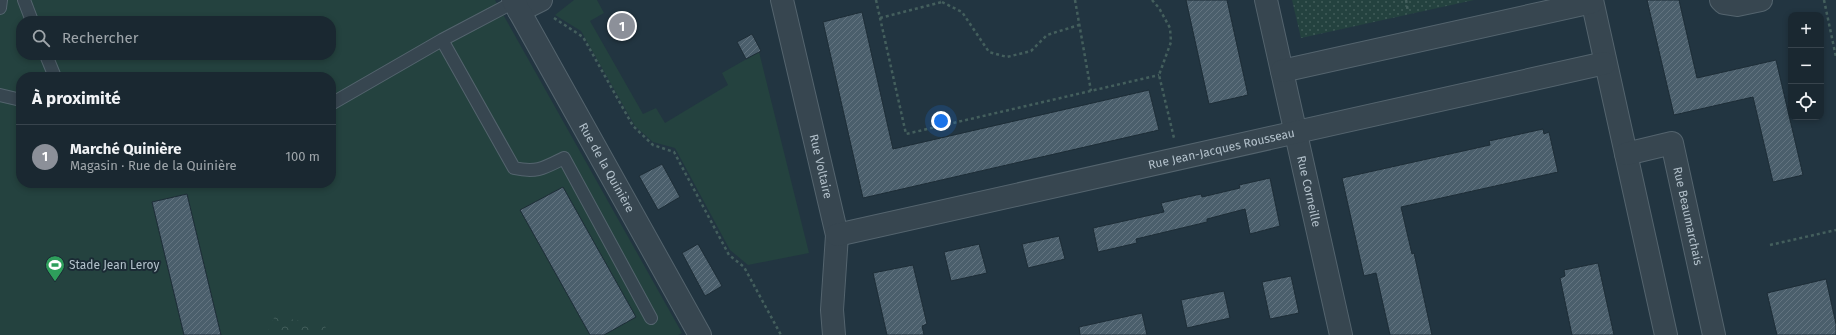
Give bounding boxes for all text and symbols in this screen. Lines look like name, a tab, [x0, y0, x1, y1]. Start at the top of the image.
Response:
pin: 1	[609, 11, 635, 41]
map controls	[1788, 12, 1824, 120]
button: +	[1788, 12, 1824, 48]
search box	[16, 16, 336, 60]
icon: search	[30, 27, 52, 49]
text: Rechercher	[62, 29, 138, 47]
button: −	[1788, 48, 1824, 84]
button: locate	[1788, 84, 1824, 120]
text: À proximité	[32, 88, 121, 109]
your location	[931, 111, 951, 131]
street label: Rue de la Quinière	[576, 120, 637, 215]
street label: Rue Jean-Jacques Rousseau	[1147, 126, 1296, 172]
street label: Rue Voltaire	[807, 133, 835, 200]
text: Marché Quinière	[70, 140, 181, 158]
text: 1	[42, 149, 48, 164]
text: 100 m	[285, 149, 320, 164]
street label: Rue Corneille	[1294, 154, 1324, 228]
text: Magasin · Rue de la Quinière	[70, 158, 237, 173]
street label: Rue Beaumarchais	[1670, 165, 1706, 267]
sports icon: Stade Jean Leroy	[44, 254, 66, 282]
place label: Stade Jean Leroy	[69, 258, 159, 272]

